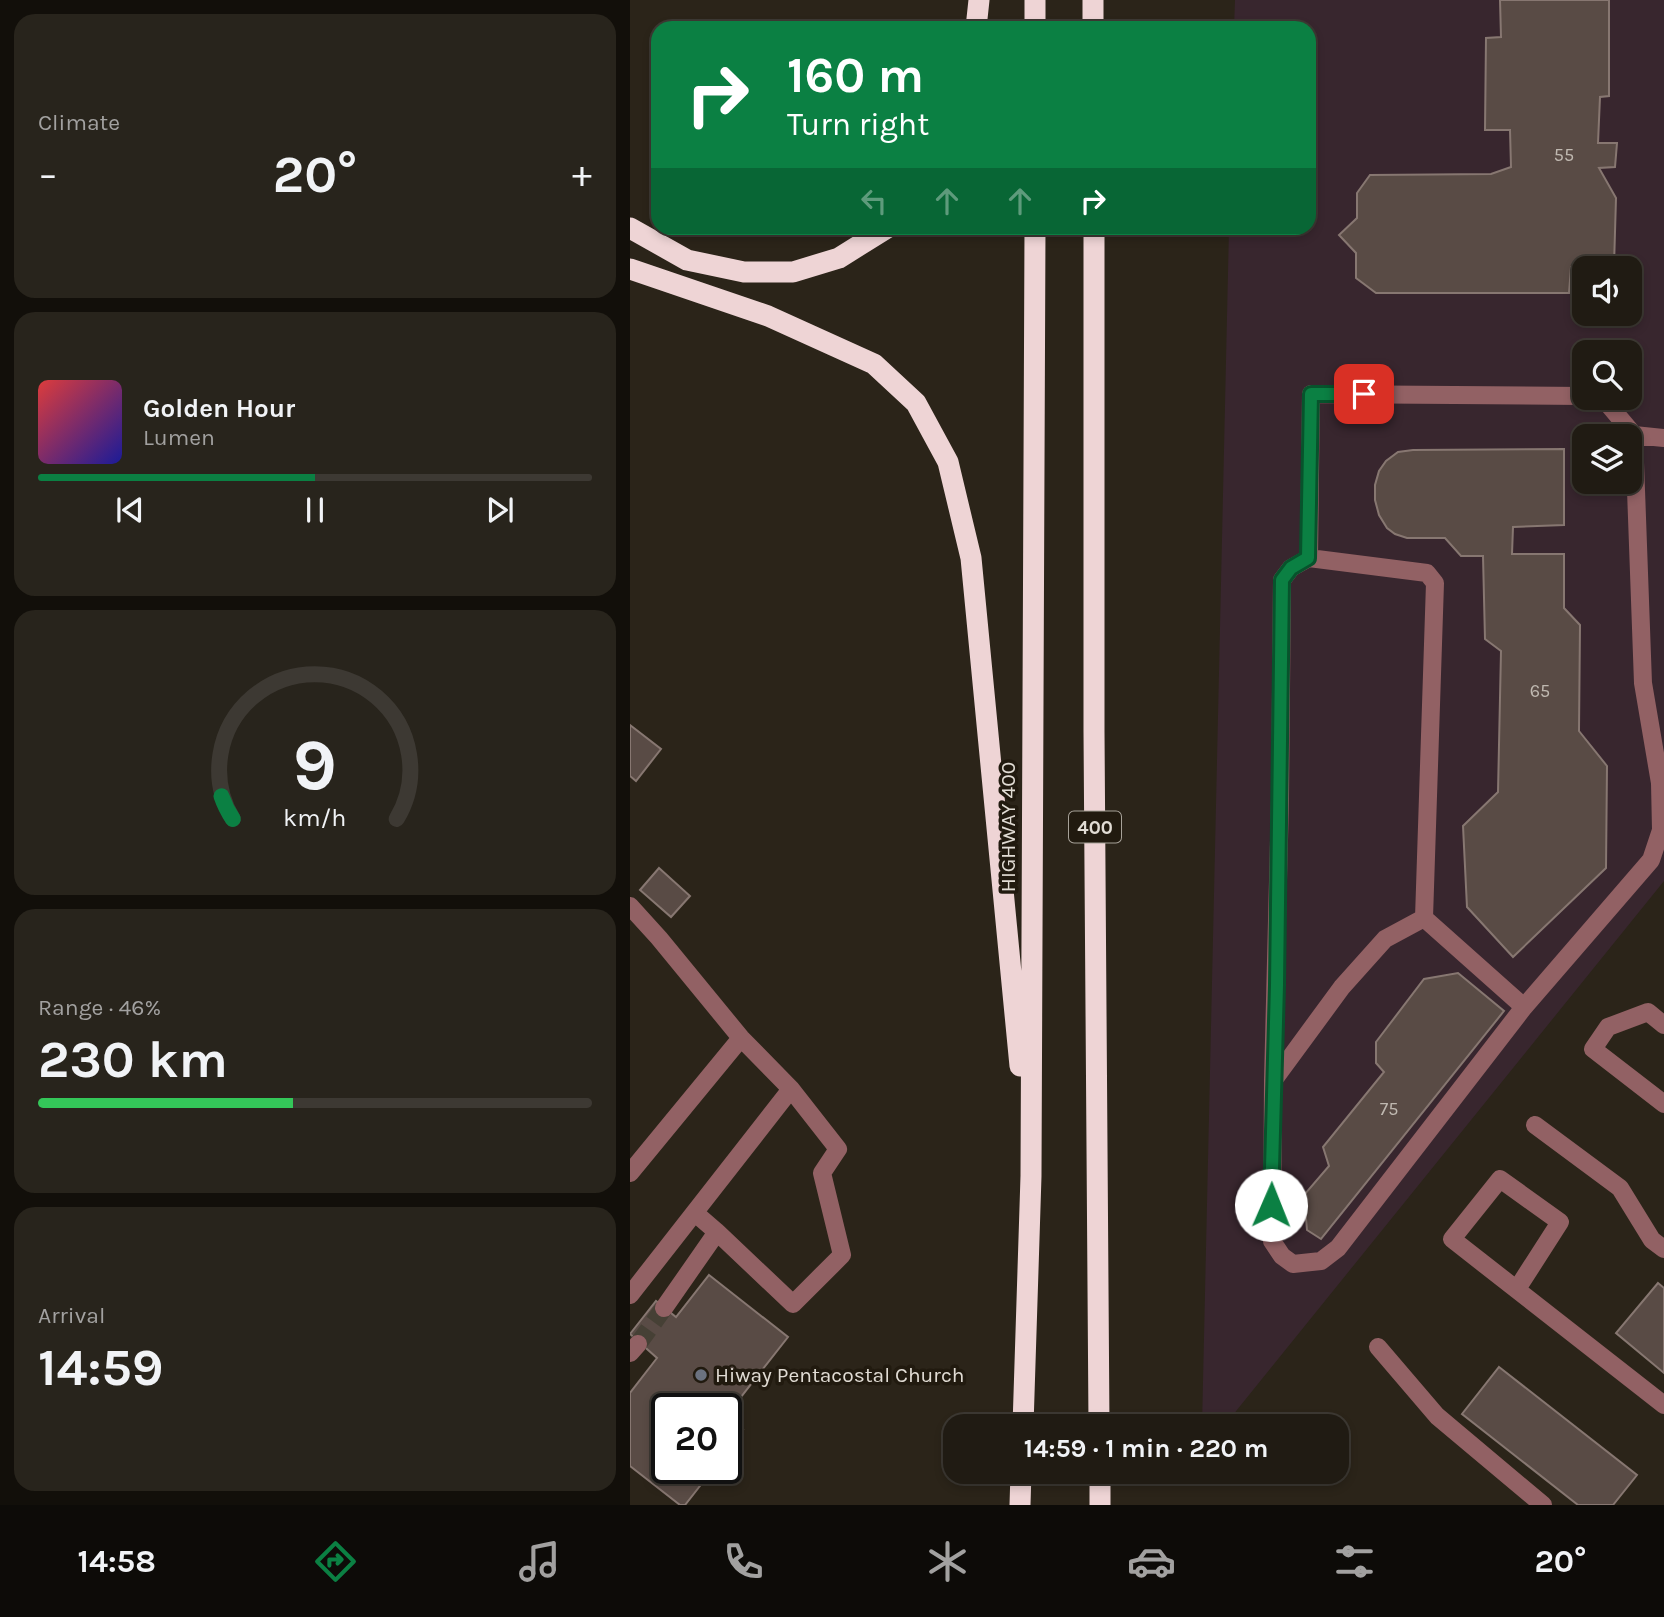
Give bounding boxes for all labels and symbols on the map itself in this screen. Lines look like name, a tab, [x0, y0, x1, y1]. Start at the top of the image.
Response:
house number: 55	[1554, 144, 1574, 166]
pin	[1334, 364, 1394, 424]
house number: 65	[1530, 680, 1550, 702]
street label: HIGHWAY 400	[996, 762, 1020, 892]
road number: 400	[1069, 812, 1121, 842]
house number: 75	[1380, 1098, 1398, 1120]
position arrow	[1234, 1168, 1308, 1242]
place label: Hiway Pentacostal Church	[715, 1363, 964, 1387]
marker: Hiway Pentacostal Church	[693, 1367, 709, 1383]
speed limit sign: 20	[651, 1393, 742, 1484]

